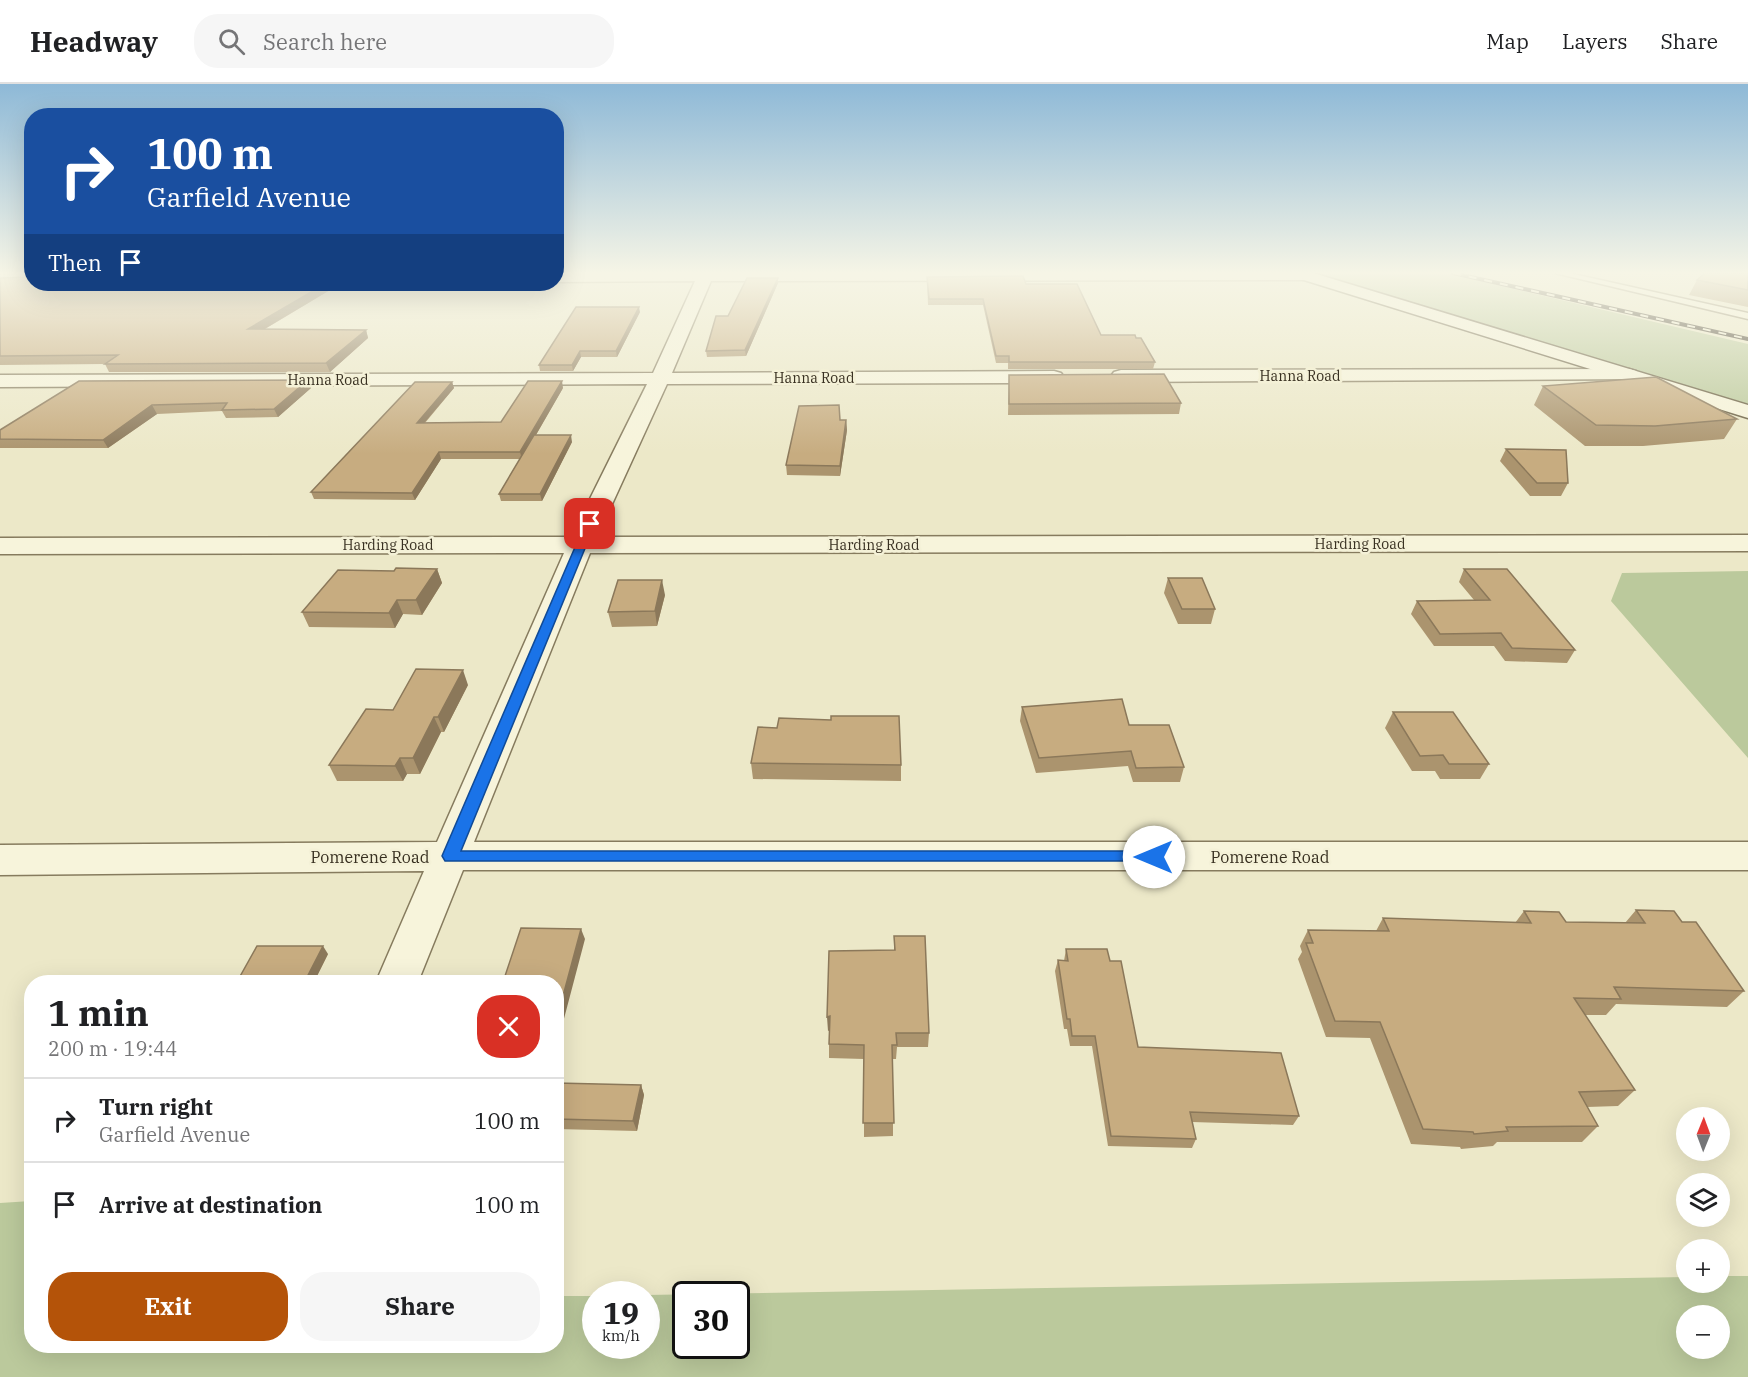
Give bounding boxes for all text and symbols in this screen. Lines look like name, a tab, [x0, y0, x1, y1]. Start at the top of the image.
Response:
search box	[194, 14, 614, 68]
text: Headway	[30, 23, 158, 60]
icon: search	[215, 25, 248, 58]
text: Search here	[263, 27, 387, 56]
text: Map	[1486, 27, 1529, 55]
text: Layers	[1562, 27, 1628, 55]
text: Share	[1661, 27, 1718, 55]
text: 100 m	[147, 126, 273, 181]
icon: right	[48, 132, 126, 210]
text: Garfield Avenue	[147, 179, 351, 214]
icon: arrive	[114, 246, 147, 279]
text: Then	[48, 248, 102, 277]
street label: Hanna Road	[1260, 367, 1341, 385]
street label: Hanna Road	[774, 369, 855, 387]
street label: Hanna Road	[288, 371, 369, 389]
pin	[564, 498, 615, 549]
icon: arrive	[573, 507, 606, 540]
street label: Harding Road	[1315, 535, 1406, 553]
street label: Harding Road	[343, 536, 434, 554]
street label: Harding Road	[829, 536, 920, 554]
position arrow	[1122, 825, 1186, 889]
street label: Pomerene Road	[311, 847, 430, 867]
street label: Pomerene Road	[1211, 847, 1330, 867]
text: 1 min	[48, 989, 149, 1036]
button: close	[477, 995, 540, 1058]
text: 200 m · 19:44	[48, 1035, 177, 1062]
text: Turn right	[99, 1092, 213, 1121]
icon: right	[48, 1104, 81, 1137]
text: 100 m	[474, 1106, 540, 1135]
north arrow	[1676, 1107, 1730, 1161]
map controls	[1676, 1107, 1730, 1359]
text: Garfield Avenue	[99, 1121, 250, 1148]
button: layers	[1676, 1173, 1730, 1227]
icon: arrive	[48, 1188, 81, 1221]
text: Arrive at destination	[99, 1190, 322, 1219]
text: 100 m	[474, 1190, 540, 1219]
button: +	[1676, 1239, 1730, 1293]
button: Exit	[48, 1272, 288, 1341]
button: Share	[300, 1272, 540, 1341]
speed limit sign: 30	[672, 1281, 750, 1359]
text: 19	[603, 1293, 639, 1332]
button: −	[1676, 1305, 1730, 1359]
text: km/h	[602, 1326, 640, 1345]

